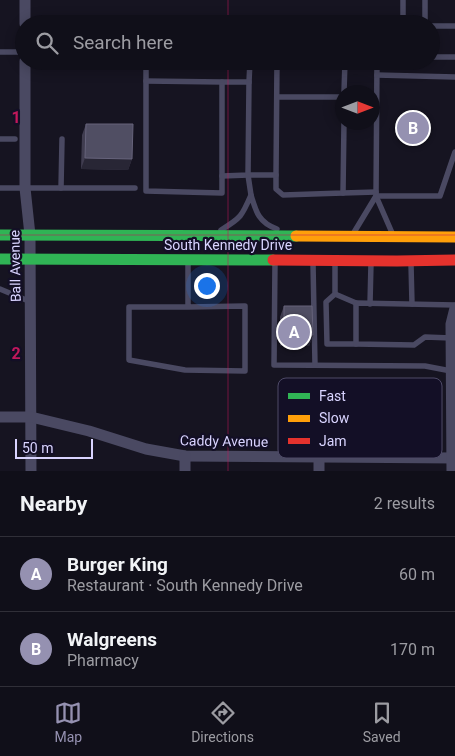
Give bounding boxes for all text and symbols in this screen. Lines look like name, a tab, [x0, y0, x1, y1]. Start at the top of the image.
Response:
search box	[15, 15, 440, 70]
icon: search	[33, 29, 61, 57]
text: Search here	[73, 31, 173, 54]
north arrow	[335, 85, 380, 130]
text: 1	[11, 108, 21, 127]
pin: B	[397, 109, 429, 147]
street label: Ball Avenue	[6, 230, 24, 302]
street label: South Kennedy Drive	[164, 237, 292, 253]
your location	[194, 273, 220, 299]
pin: A	[278, 313, 310, 351]
text: 2	[11, 344, 21, 363]
legend	[278, 378, 442, 458]
text: Fast	[319, 388, 346, 404]
text: Slow	[319, 410, 350, 426]
street label: Caddy Avenue	[180, 432, 268, 450]
text: Jam	[319, 433, 347, 449]
scale bar	[15, 436, 92, 459]
text: 50 m	[22, 440, 54, 456]
text: Nearby	[20, 492, 87, 516]
text: 2 results	[374, 494, 435, 513]
text: Burger King	[67, 553, 168, 576]
text: A	[31, 565, 41, 584]
text: 60 m	[399, 565, 435, 584]
text: Restaurant · South Kennedy Drive	[67, 576, 303, 595]
text: Walgreens	[67, 628, 157, 651]
text: B	[31, 640, 41, 659]
text: 170 m	[390, 640, 435, 659]
text: Pharmacy	[67, 651, 139, 670]
tab: Map	[54, 699, 82, 745]
tab: Directions	[191, 699, 254, 745]
tab: Saved	[363, 699, 401, 745]

